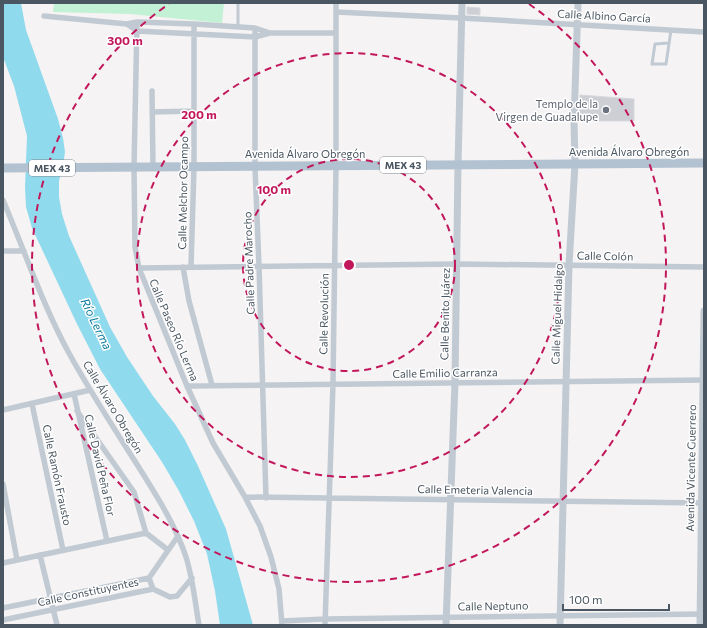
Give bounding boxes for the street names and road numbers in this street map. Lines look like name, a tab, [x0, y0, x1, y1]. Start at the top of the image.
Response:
street label: Calle Albino García	[557, 7, 651, 24]
street label: Calle Melchor Ocampo	[175, 136, 190, 250]
street label: Avenida Álvaro Obregón	[569, 144, 689, 158]
street label: Avenida Álvaro Obregón	[245, 146, 365, 160]
road number: MEX 43	[380, 157, 426, 173]
road number: MEX 43	[29, 160, 75, 176]
street label: Calle Padre Marocho	[240, 211, 257, 315]
street label: Calle Colón	[577, 249, 633, 262]
street label: Calle Miguel Hidalgo	[548, 263, 565, 365]
street label: Calle Benito Juárez	[437, 267, 453, 360]
street label: Calle Revolución	[316, 273, 331, 355]
street label: Calle Paseo Río Lerma	[147, 277, 202, 383]
street label: Calle Álvaro Obregón	[81, 358, 147, 455]
street label: Calle Emilio Carranza	[392, 365, 498, 380]
street label: Avenida Vicente Guerrero	[683, 404, 698, 532]
street label: Calle David Peña Flor	[82, 413, 119, 518]
street label: Calle Ramón Frausto	[40, 423, 75, 527]
street label: Calle Emeteria Valencia	[417, 482, 533, 497]
street label: Calle Constituyentes	[36, 574, 140, 609]
street label: Calle Neptuno	[457, 598, 529, 613]

